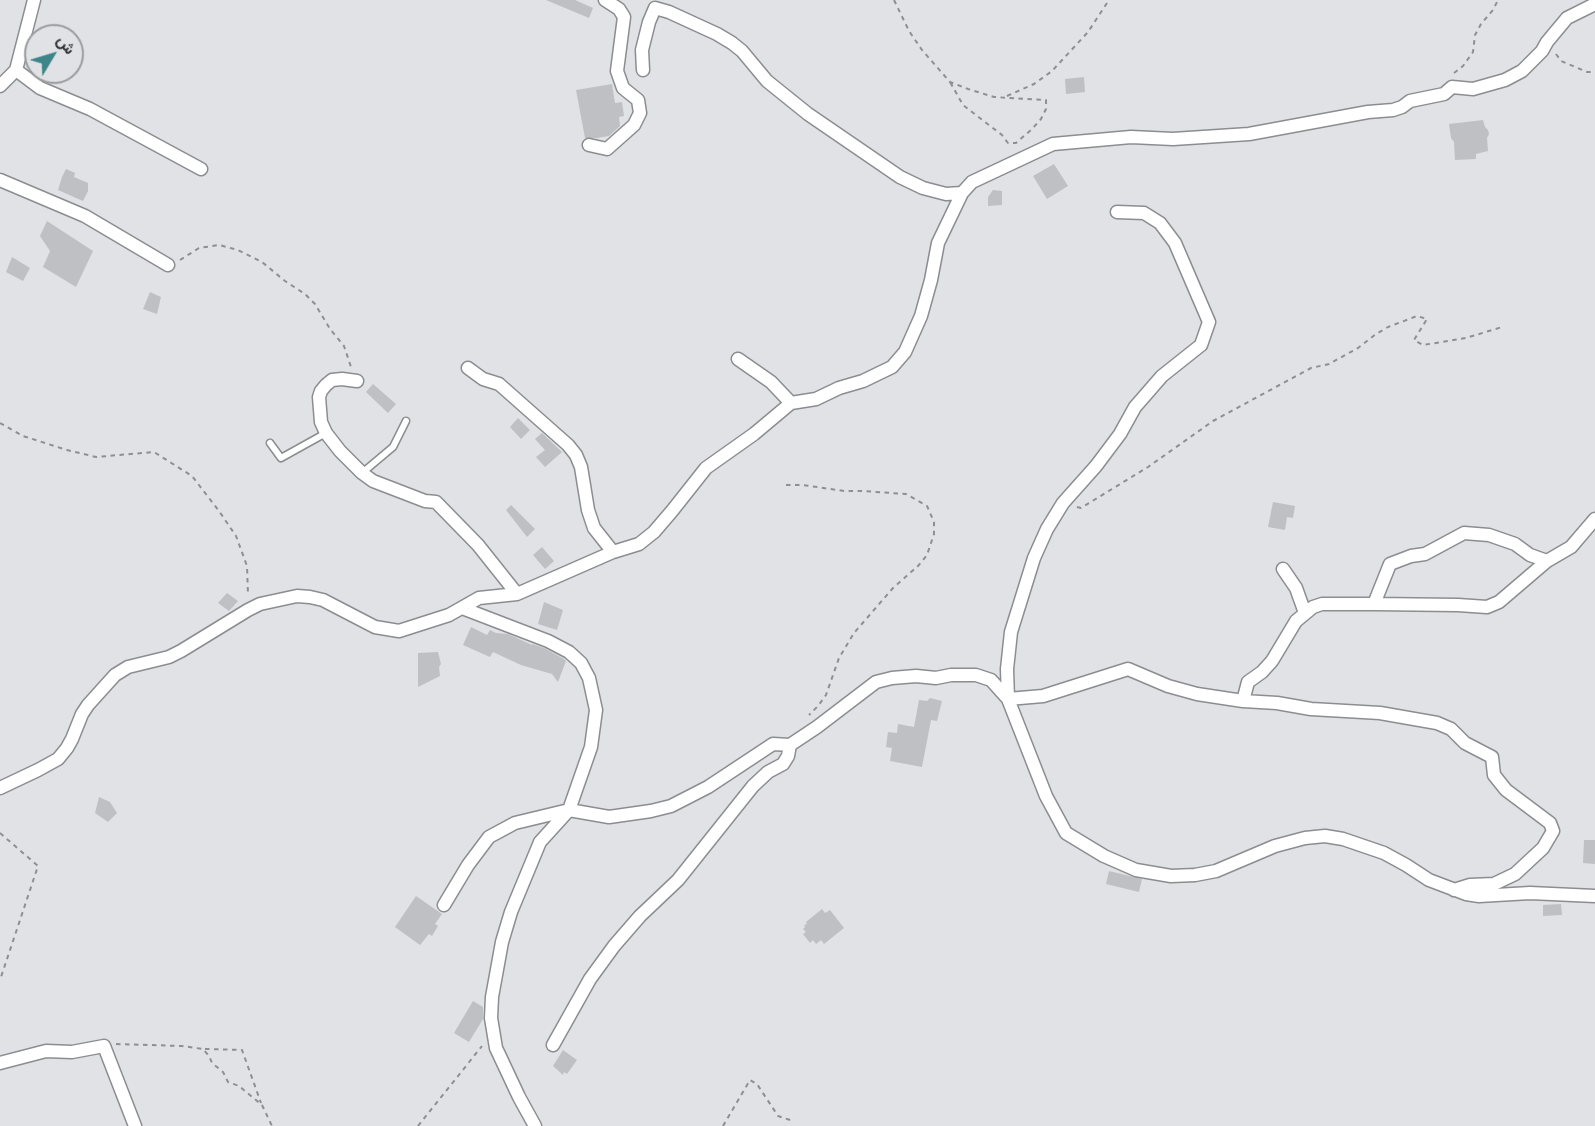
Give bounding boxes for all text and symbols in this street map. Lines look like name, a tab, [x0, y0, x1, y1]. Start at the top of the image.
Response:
north arrow	[24, 24, 84, 84]
text: ش	[53, 30, 80, 58]

